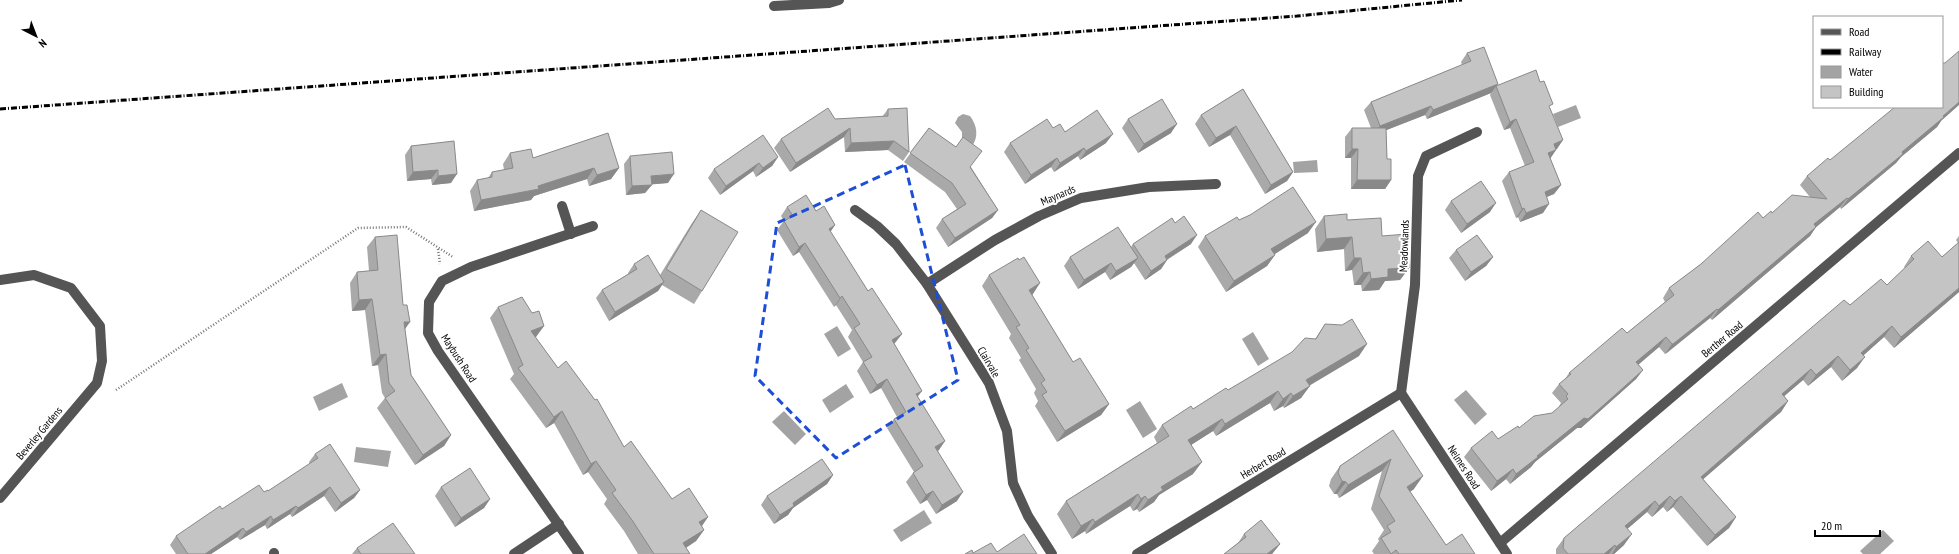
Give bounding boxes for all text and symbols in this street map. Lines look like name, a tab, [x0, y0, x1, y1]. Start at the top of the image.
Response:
north arrow	[16, 16, 56, 56]
legend	[1813, 16, 1943, 108]
text: Road	[1849, 24, 1869, 39]
text: N	[36, 36, 50, 51]
text: Railway	[1849, 44, 1882, 59]
text: Water	[1849, 64, 1874, 79]
text: Building	[1849, 84, 1884, 99]
street label: Maynards	[1039, 181, 1078, 209]
street label: Meadowlands	[1396, 219, 1412, 272]
street label: Berther Road	[1699, 318, 1746, 360]
street label: Maybush Road	[438, 331, 480, 385]
street label: Clairvale	[974, 344, 1004, 380]
street label: Beverley Gardens	[13, 403, 65, 462]
street label: Nelmes Road	[1445, 442, 1483, 492]
street label: Herbert Road	[1238, 444, 1288, 482]
scale bar	[1815, 512, 1880, 538]
text: 20 m	[1821, 518, 1842, 533]

